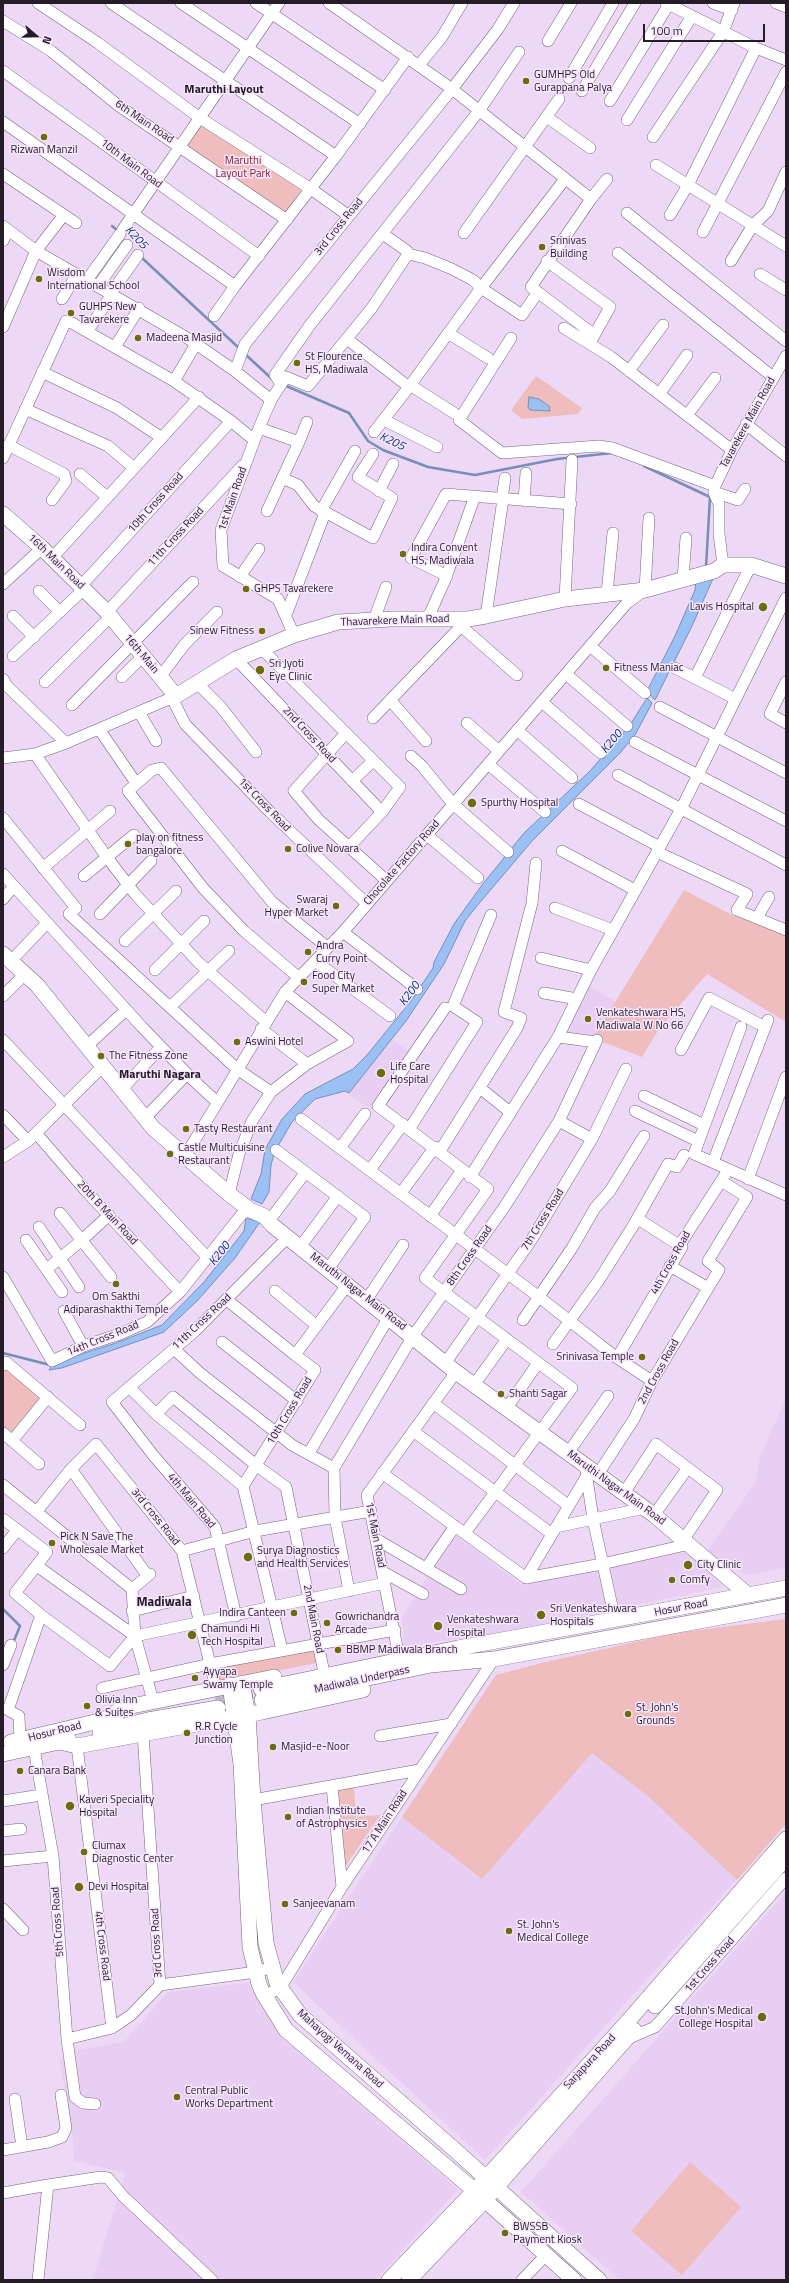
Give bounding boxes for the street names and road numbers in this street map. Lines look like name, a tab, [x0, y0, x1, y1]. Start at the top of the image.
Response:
street label: 6th Main Road	[112, 98, 176, 146]
street label: 10th Main Road	[98, 137, 164, 191]
street label: 3rd Cross Road	[312, 196, 366, 258]
street label: Tavarekere Main Road	[718, 375, 778, 471]
street label: 1st Main Road	[216, 465, 250, 533]
street label: 10th Cross Road	[126, 470, 186, 536]
street label: 11th Cross Road	[145, 505, 207, 569]
street label: 16th Main Road	[25, 532, 87, 592]
street label: Thavarekere Main Road	[340, 613, 450, 629]
street label: 16th Main	[121, 632, 161, 676]
street label: 2nd Cross Road	[280, 704, 338, 766]
street label: 1st Cross Road	[235, 775, 293, 835]
street label: Chocolate Factory Road	[361, 818, 443, 908]
street label: 20th B Main Road	[74, 1178, 140, 1248]
street label: 7th Cross Road	[519, 1187, 567, 1253]
street label: 8th Cross Road	[444, 1223, 496, 1289]
street label: 4th Cross Road	[648, 1229, 694, 1297]
street label: Maruthi Nagar Main Road	[307, 1250, 409, 1334]
street label: 11th Cross Road	[170, 1291, 234, 1353]
street label: 14th Cross Road	[65, 1319, 141, 1359]
street label: 2nd Cross Road	[636, 1337, 682, 1407]
street label: 10th Cross Road	[265, 1375, 315, 1447]
street label: Maruthi Nagar Main Road	[564, 1448, 668, 1528]
street label: 4th Main Road	[164, 1471, 218, 1531]
street label: 3rd Cross Road	[128, 1486, 182, 1548]
street label: 1st Main Road	[362, 1501, 388, 1569]
street label: 2nd Main Road	[300, 1584, 326, 1654]
street label: Hosur Road	[653, 1596, 709, 1620]
street label: Madiwala Underpass	[313, 1663, 411, 1697]
street label: Hosur Road	[27, 1719, 83, 1745]
street label: 17 A Main Road	[360, 1788, 410, 1856]
street label: 5th Cross Road	[49, 1886, 67, 1958]
street label: 3rd Cross Road	[149, 1908, 165, 1978]
street label: 4th Cross Road	[91, 1910, 113, 1982]
street label: 1st Cross Road	[682, 1934, 738, 1996]
street label: Mahayogi Vemana Road	[294, 2007, 386, 2091]
street label: Sarjapura Road	[561, 2032, 619, 2092]

